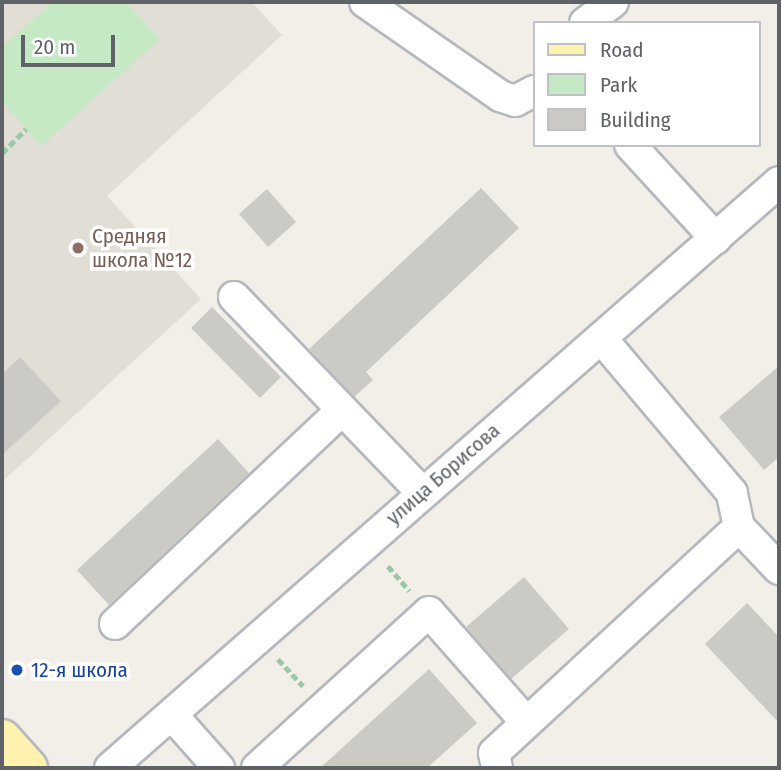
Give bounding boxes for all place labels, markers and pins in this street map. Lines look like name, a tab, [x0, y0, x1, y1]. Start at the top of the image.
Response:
place label: Средняя школа №12	[92, 223, 192, 273]
marker: Средняя школа №12	[70, 240, 86, 256]
place label: 12-я школа	[31, 657, 128, 683]
marker: 12-я школа	[9, 662, 25, 678]

